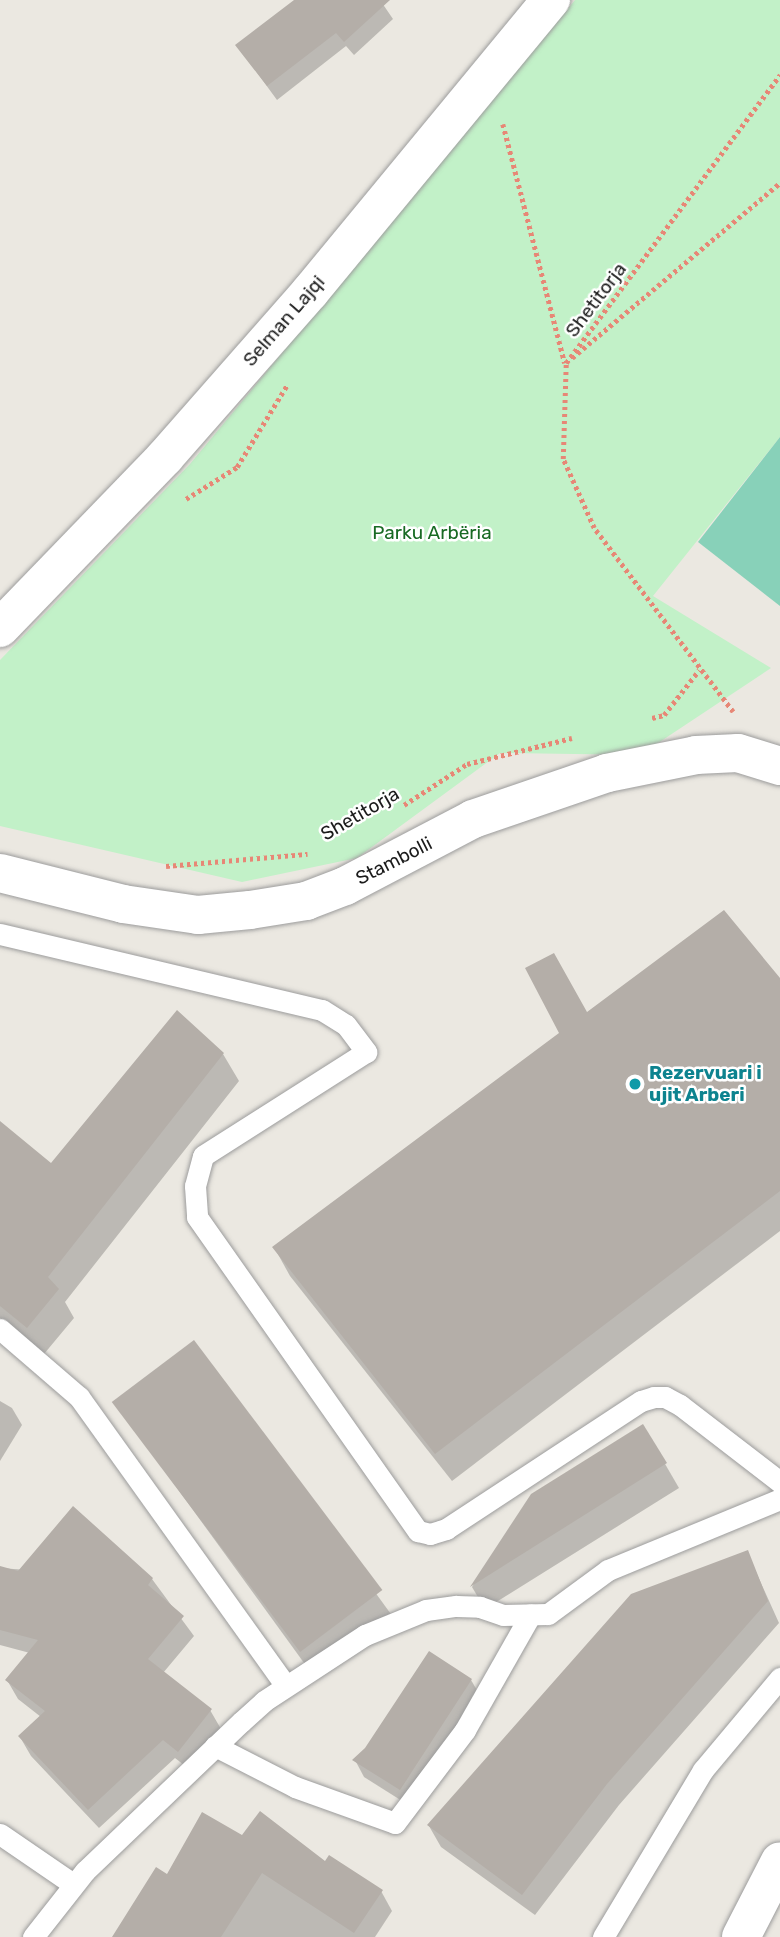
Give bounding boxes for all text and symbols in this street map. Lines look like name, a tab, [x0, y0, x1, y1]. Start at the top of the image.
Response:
street label: Shetitorja	[561, 258, 631, 342]
street label: Selman Lajqi	[238, 271, 330, 371]
park label: Parku Arbëria	[372, 522, 492, 544]
street label: Shetitorja	[317, 782, 403, 846]
street label: Stambolli	[352, 832, 436, 890]
place label: Rezervuari i ujit Arberi	[649, 1062, 762, 1106]
marker: Rezervuari i ujit Arberi	[627, 1076, 643, 1092]

